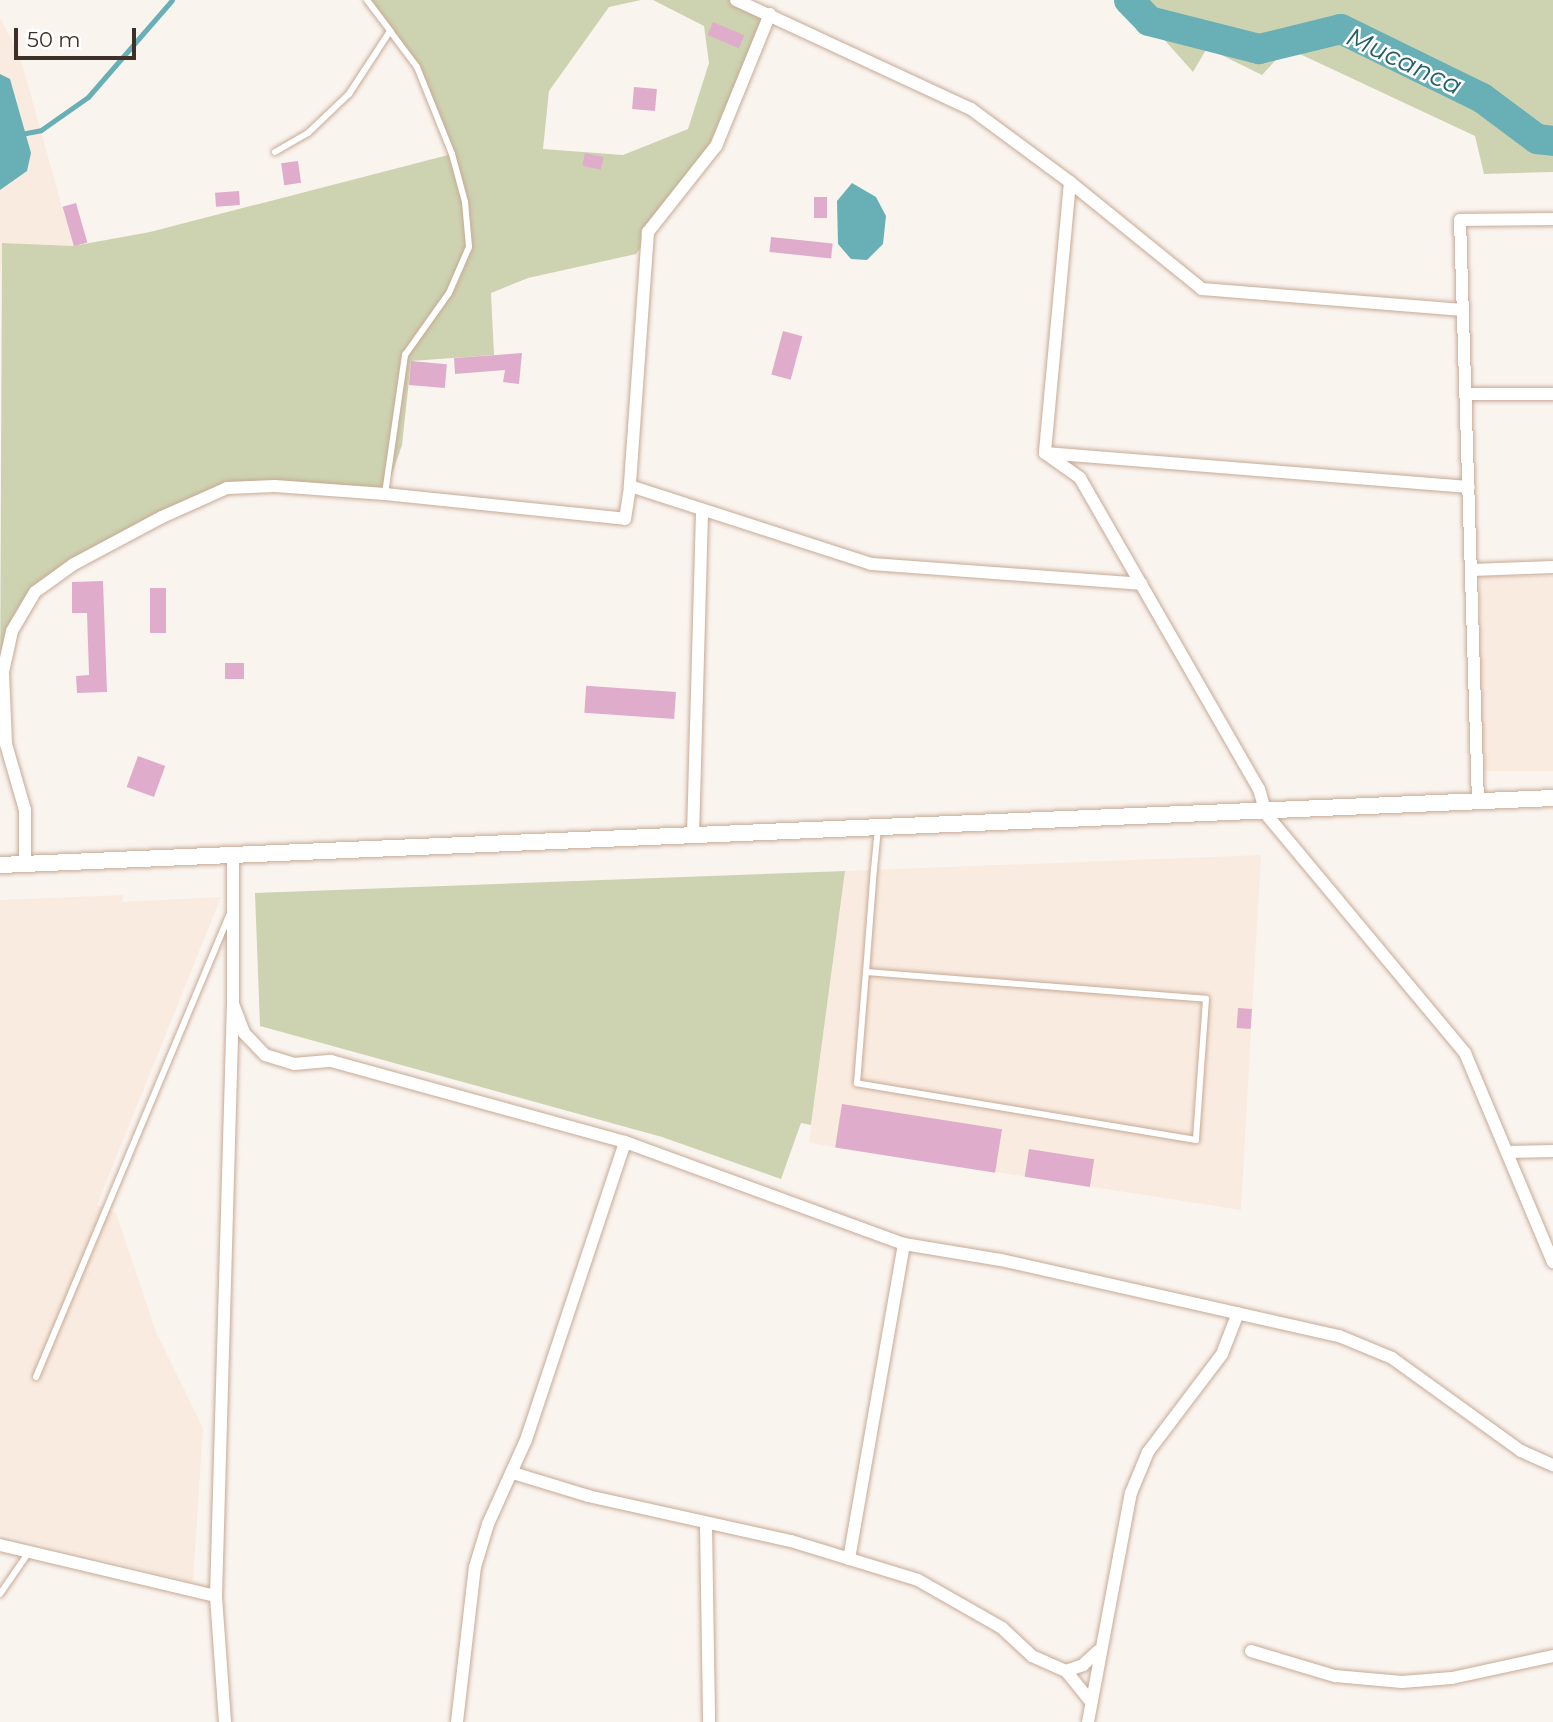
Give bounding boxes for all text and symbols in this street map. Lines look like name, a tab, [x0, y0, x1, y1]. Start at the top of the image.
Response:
scale bar	[18, 14, 140, 58]
water label: Mucanca	[1341, 22, 1467, 102]
text: 50 m	[27, 27, 81, 52]

